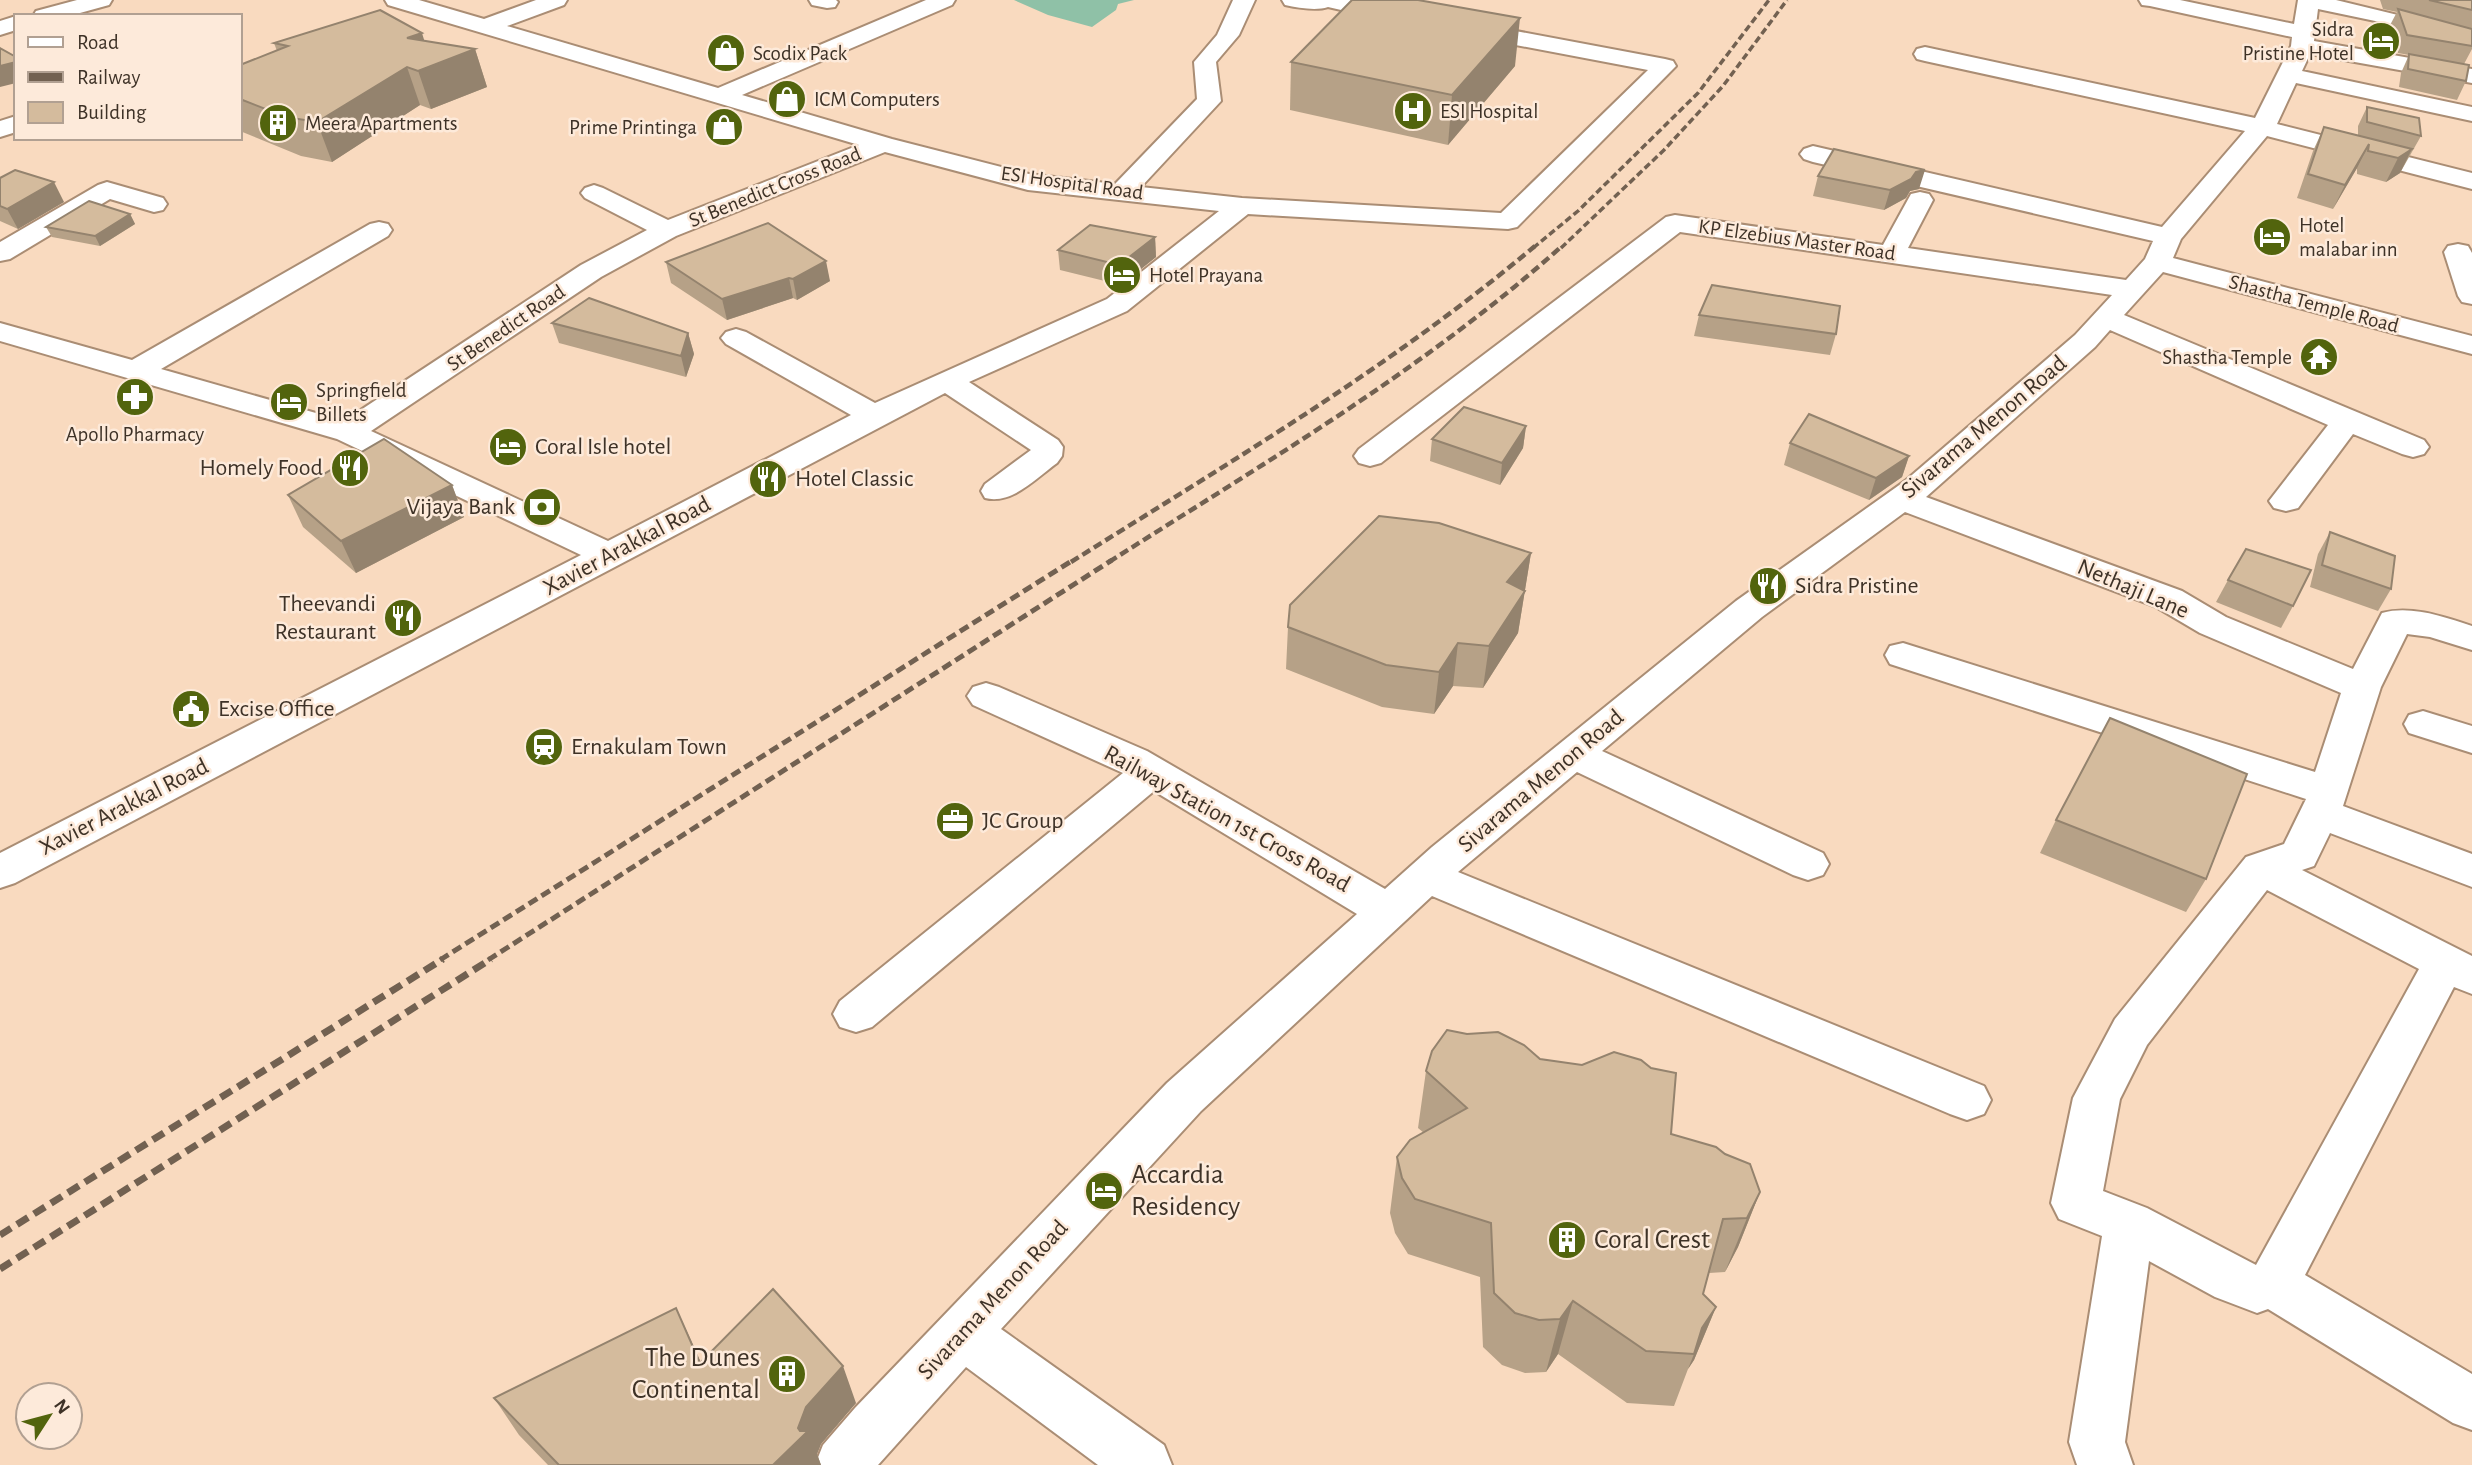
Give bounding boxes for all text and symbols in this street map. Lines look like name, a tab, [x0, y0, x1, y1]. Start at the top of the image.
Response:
legend	[14, 14, 242, 140]
place label: Sidra Pristine Hotel	[2242, 19, 2354, 64]
hotel icon: Sidra Pristine Hotel	[2360, 20, 2402, 62]
text: Road	[77, 32, 119, 53]
shop icon: Scodix Pack	[705, 32, 747, 74]
place label: Scodix Pack	[753, 43, 848, 64]
text: Railway	[77, 67, 140, 88]
shop icon: ICM Computers	[766, 78, 808, 120]
place label: ICM Computers	[814, 89, 940, 110]
hospital icon: ESI Hospital	[1392, 90, 1434, 132]
place label: ESI Hospital	[1440, 101, 1539, 122]
text: Building	[77, 102, 147, 123]
building icon: Meera Apartments	[257, 102, 299, 144]
shop icon: Prime Printinga	[703, 106, 745, 148]
place label: Meera Apartments	[305, 113, 457, 134]
place label: Prime Printinga	[569, 117, 697, 138]
street label: St Benedict Cross Road	[686, 143, 864, 231]
street label: ESI Hospital Road	[999, 163, 1145, 203]
place label: Hotel malabar inn	[2299, 215, 2397, 260]
street label: KP Elzebius Master Road	[1697, 216, 1897, 264]
hotel icon: Hotel malabar inn	[2251, 216, 2293, 258]
hotel icon: Hotel Prayana	[1101, 254, 1143, 296]
place label: Hotel Prayana	[1149, 265, 1264, 286]
street label: Shastha Temple Road	[2227, 271, 2401, 337]
street label: St Benedict Road	[443, 281, 569, 375]
temple icon: Shastha Temple	[2298, 336, 2340, 378]
place label: Shastha Temple	[2162, 347, 2292, 368]
street label: Sivarama Menon Road	[1897, 351, 2071, 503]
pharmacy icon: Apollo Pharmacy	[114, 376, 156, 418]
place label: Springfield Billets	[316, 380, 407, 425]
hotel icon: Springfield Billets	[268, 381, 310, 423]
place label: Apollo Pharmacy	[66, 424, 204, 445]
hotel icon: Coral Isle hotel	[487, 426, 529, 468]
place label: Coral Isle hotel	[535, 435, 671, 459]
restaurant icon: Homely Food	[329, 447, 371, 489]
place label: Homely Food	[200, 456, 323, 480]
restaurant icon: Hotel Classic	[747, 458, 789, 500]
place label: Hotel Classic	[795, 467, 913, 491]
bank icon: Vijaya Bank	[521, 486, 563, 528]
street label: Xavier Arakkal Road	[539, 492, 715, 600]
place label: Vijaya Bank	[407, 495, 515, 519]
street label: Nethaji Lane	[2074, 555, 2192, 623]
restaurant icon: Sidra Pristine	[1747, 565, 1789, 607]
place label: Sidra Pristine	[1795, 574, 1919, 598]
place label: Theevandi Restaurant	[274, 592, 376, 644]
restaurant icon: Theevandi Restaurant	[382, 597, 424, 639]
public building icon: Excise Office	[170, 688, 212, 730]
place label: Excise Office	[218, 697, 335, 721]
street label: Sivarama Menon Road	[1454, 705, 1628, 857]
station icon: Ernakulam Town	[523, 726, 565, 768]
place label: Ernakulam Town	[571, 735, 727, 759]
street label: Railway Station 1st Cross Road	[1100, 741, 1354, 897]
street label: Xavier Arakkal Road	[36, 754, 212, 860]
office icon: JC Group	[934, 800, 976, 842]
place label: JC Group	[982, 809, 1063, 833]
place label: Accardia Residency	[1131, 1161, 1240, 1221]
hotel icon: Accardia Residency	[1083, 1170, 1125, 1212]
street label: Sivarama Menon Road	[913, 1216, 1073, 1384]
building icon: Coral Crest	[1546, 1219, 1588, 1261]
place label: Coral Crest	[1594, 1226, 1710, 1254]
place label: The Dunes Continental	[632, 1344, 760, 1404]
building icon: The Dunes Continental	[766, 1353, 808, 1395]
north arrow	[14, 1381, 84, 1451]
text: N	[50, 1396, 73, 1418]

